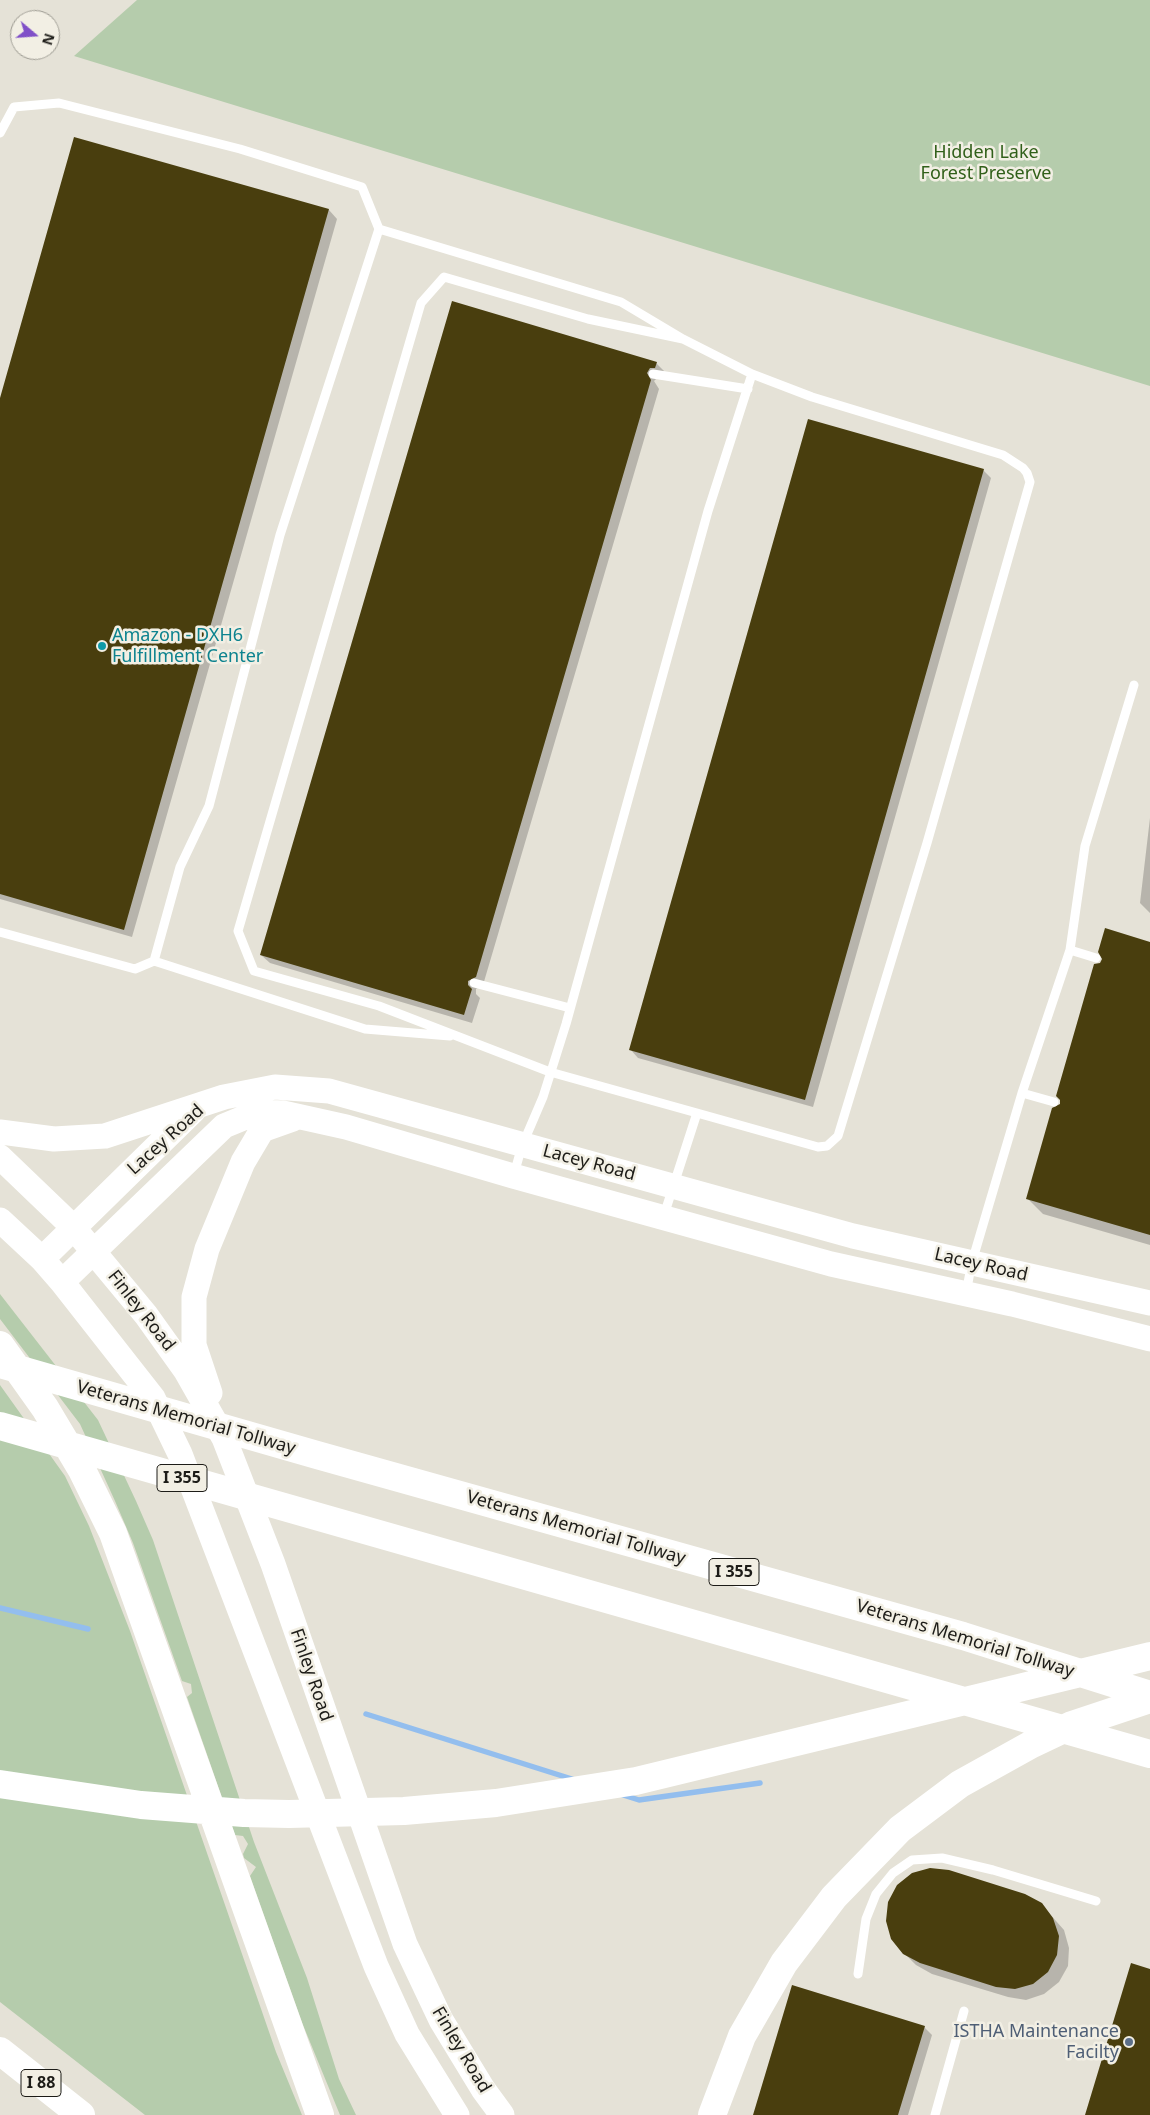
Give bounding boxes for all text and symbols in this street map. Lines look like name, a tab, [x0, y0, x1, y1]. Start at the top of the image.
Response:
north arrow	[10, 10, 60, 60]
text: N	[38, 31, 60, 48]
park label: Hidden Lake Forest Preserve	[921, 142, 1051, 184]
place label: Amazon - DXH6 Fulfillment Center	[112, 625, 263, 668]
marker: Amazon - DXH6 Fulfillment Center	[96, 640, 108, 652]
street label: Lacey Road	[123, 1100, 209, 1180]
street label: Lacey Road	[540, 1140, 638, 1186]
street label: Lacey Road	[932, 1244, 1030, 1286]
street label: Finley Road	[103, 1266, 179, 1356]
street label: Veterans Memorial Tollway	[74, 1376, 298, 1460]
road number: I 355	[157, 1465, 207, 1492]
street label: Veterans Memorial Tollway	[464, 1486, 688, 1570]
road number: I 355	[709, 1558, 759, 1585]
street label: Veterans Memorial Tollway	[853, 1596, 1077, 1682]
street label: Finley Road	[285, 1626, 337, 1724]
street label: Finley Road	[427, 2003, 495, 2097]
place label: ISTHA Maintenance Facilty	[954, 2021, 1119, 2064]
marker: ISTHA Maintenance Facilty	[1123, 2036, 1135, 2048]
road number: I 88	[21, 2070, 61, 2096]

